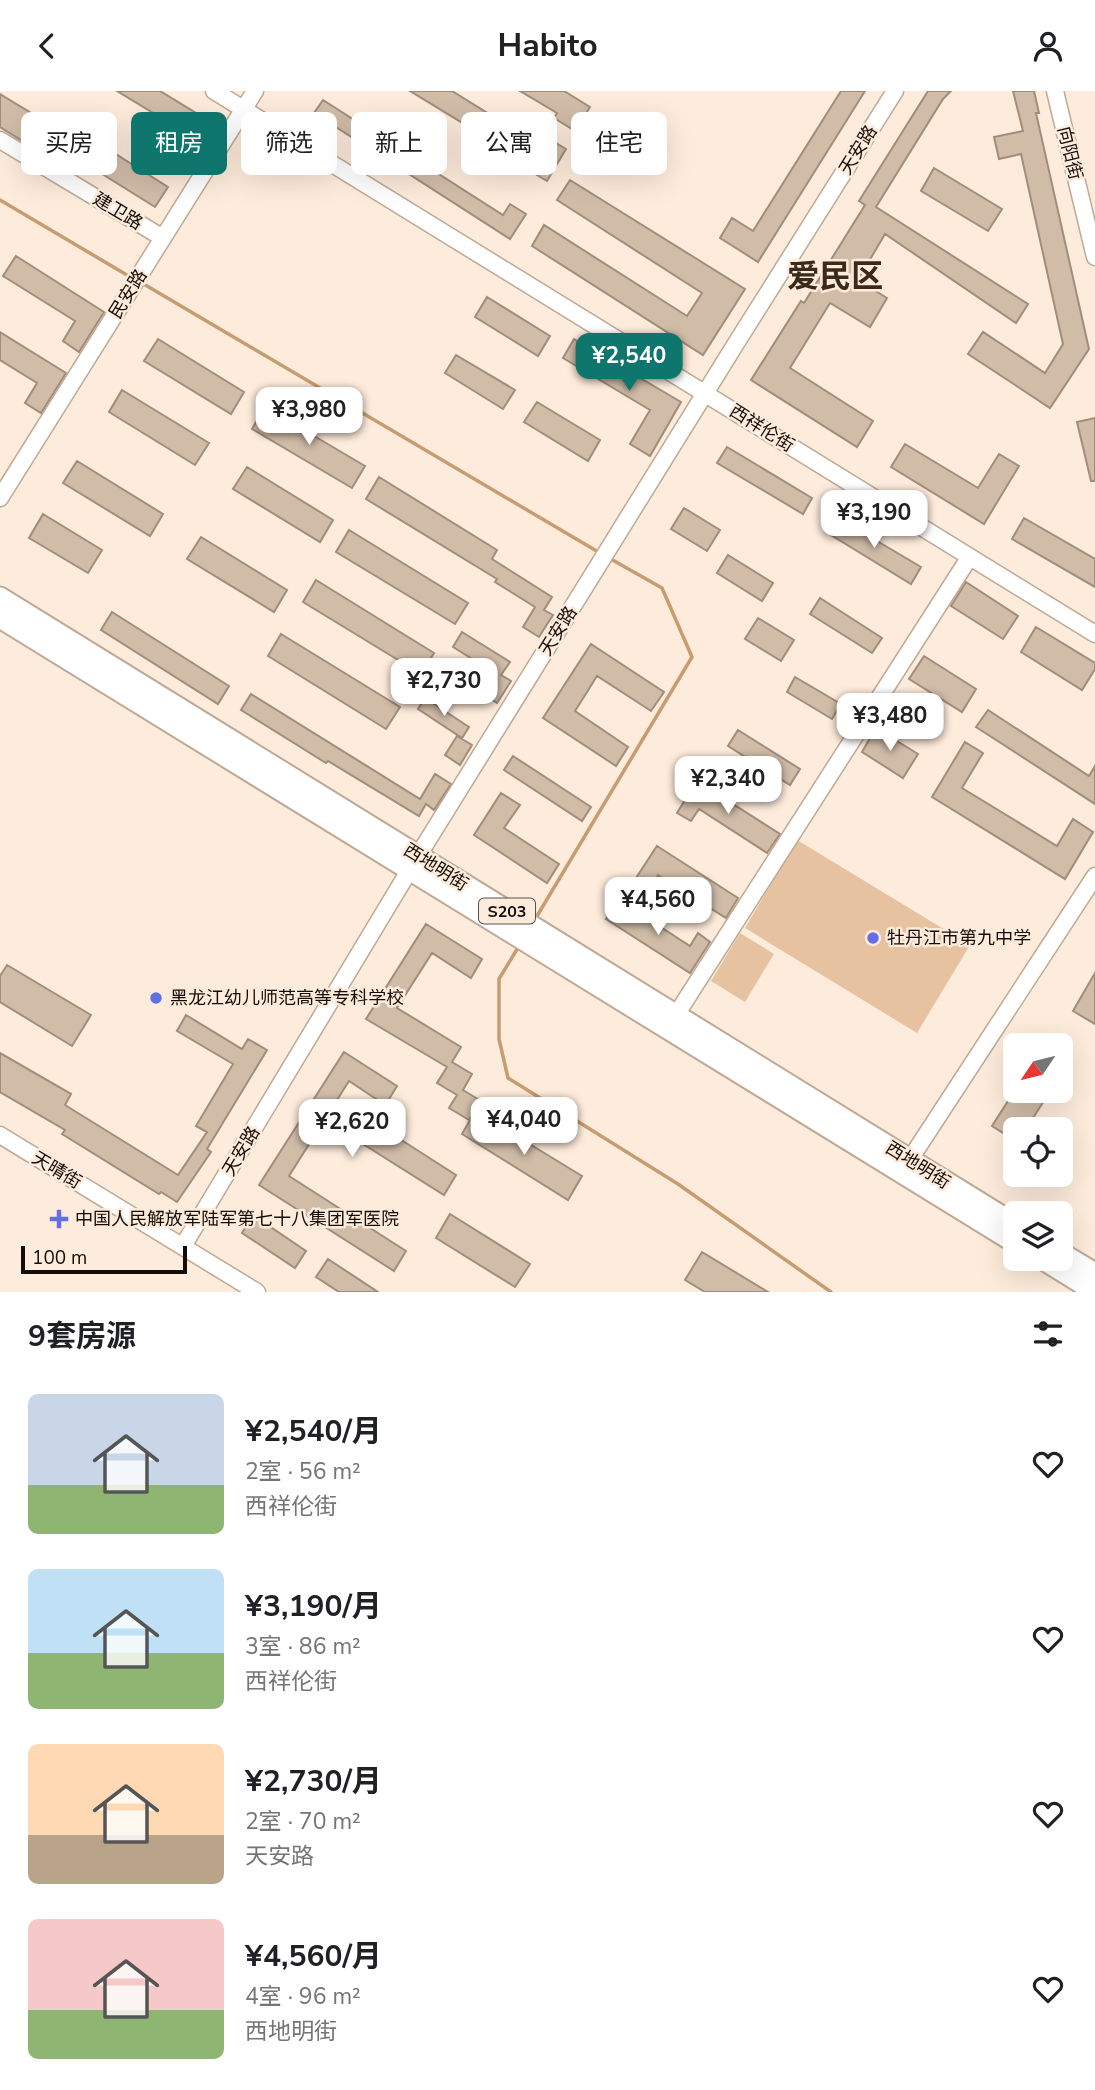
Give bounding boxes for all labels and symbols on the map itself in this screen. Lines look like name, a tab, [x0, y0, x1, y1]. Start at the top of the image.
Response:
street label: 天安路	[834, 121, 882, 179]
street label: 向阳街	[1052, 124, 1088, 182]
street label: 建卫路	[89, 187, 147, 235]
district label: 爱民区	[787, 255, 883, 298]
street label: 民安路	[104, 265, 152, 323]
pin: ¥2,540	[572, 334, 686, 393]
pin: ¥3,980	[252, 387, 366, 447]
street label: 西祥伦街	[725, 399, 799, 457]
pin: ¥3,190	[817, 491, 931, 550]
street label: 天安路	[534, 602, 582, 660]
pin: ¥2,730	[387, 659, 501, 718]
pin: ¥3,480	[833, 693, 947, 753]
pin: ¥2,340	[671, 757, 785, 816]
street label: 西地明街	[399, 838, 473, 896]
pin: ¥4,560	[601, 877, 715, 937]
road number: S203	[479, 898, 535, 923]
place label: 牡丹江市第九中学	[887, 926, 1031, 950]
marker: 牡丹江市第九中学	[865, 930, 881, 946]
place label: 黑龙江幼儿师范高等专科学校	[170, 986, 404, 1010]
marker: 黑龙江幼儿师范高等专科学校	[148, 990, 164, 1006]
north arrow	[1003, 1033, 1073, 1103]
pin: ¥4,040	[467, 1097, 581, 1157]
pin: ¥2,620	[295, 1100, 409, 1159]
street label: 天安路	[217, 1122, 265, 1180]
street label: 西地明街	[881, 1136, 955, 1194]
street label: 天晴街	[28, 1146, 86, 1194]
place label: 中国人民解放军陆军第七十八集团军医院	[75, 1207, 399, 1231]
marker: 中国人民解放军陆军第七十八集团军医院	[49, 1209, 69, 1229]
scale bar	[21, 1243, 187, 1275]

